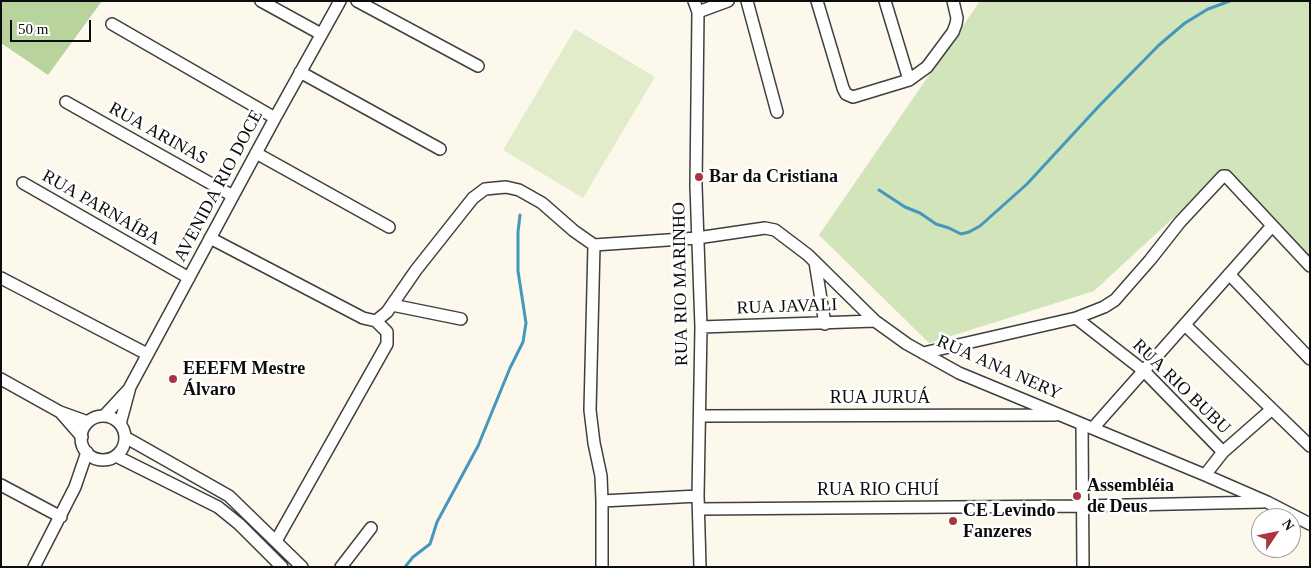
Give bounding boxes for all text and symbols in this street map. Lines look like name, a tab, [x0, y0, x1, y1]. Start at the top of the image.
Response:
scale bar	[12, 10, 94, 42]
text: 50 m	[18, 21, 48, 37]
street label: RUA ARINAS	[105, 98, 211, 170]
street label: AVENIDA RIO DOCE	[170, 106, 268, 266]
street label: RUA PARNAÍBA	[38, 165, 164, 251]
place label: Bar da Cristiana	[709, 166, 838, 188]
marker: Bar da Cristiana	[693, 171, 705, 183]
street label: RUA RIO MARINHO	[669, 202, 693, 366]
street label: RUA JAVALI	[736, 294, 838, 320]
street label: RUA ANA NERY	[933, 331, 1065, 405]
street label: RUA RIO BUBU	[1127, 335, 1235, 439]
place label: EEEFM Mestre Álvaro	[183, 358, 305, 400]
marker: EEEFM Mestre Álvaro	[167, 373, 179, 385]
street label: RUA JURUÁ	[830, 387, 930, 409]
place label: Assembléia de Deus	[1087, 475, 1174, 518]
street label: RUA RIO CHUÍ	[817, 479, 939, 501]
marker: Assembléia de Deus	[1071, 490, 1083, 502]
place label: CE Levindo Fanzeres	[963, 500, 1056, 542]
north arrow	[1251, 508, 1301, 558]
marker: CE Levindo Fanzeres	[947, 515, 959, 527]
text: N	[1279, 517, 1297, 533]

